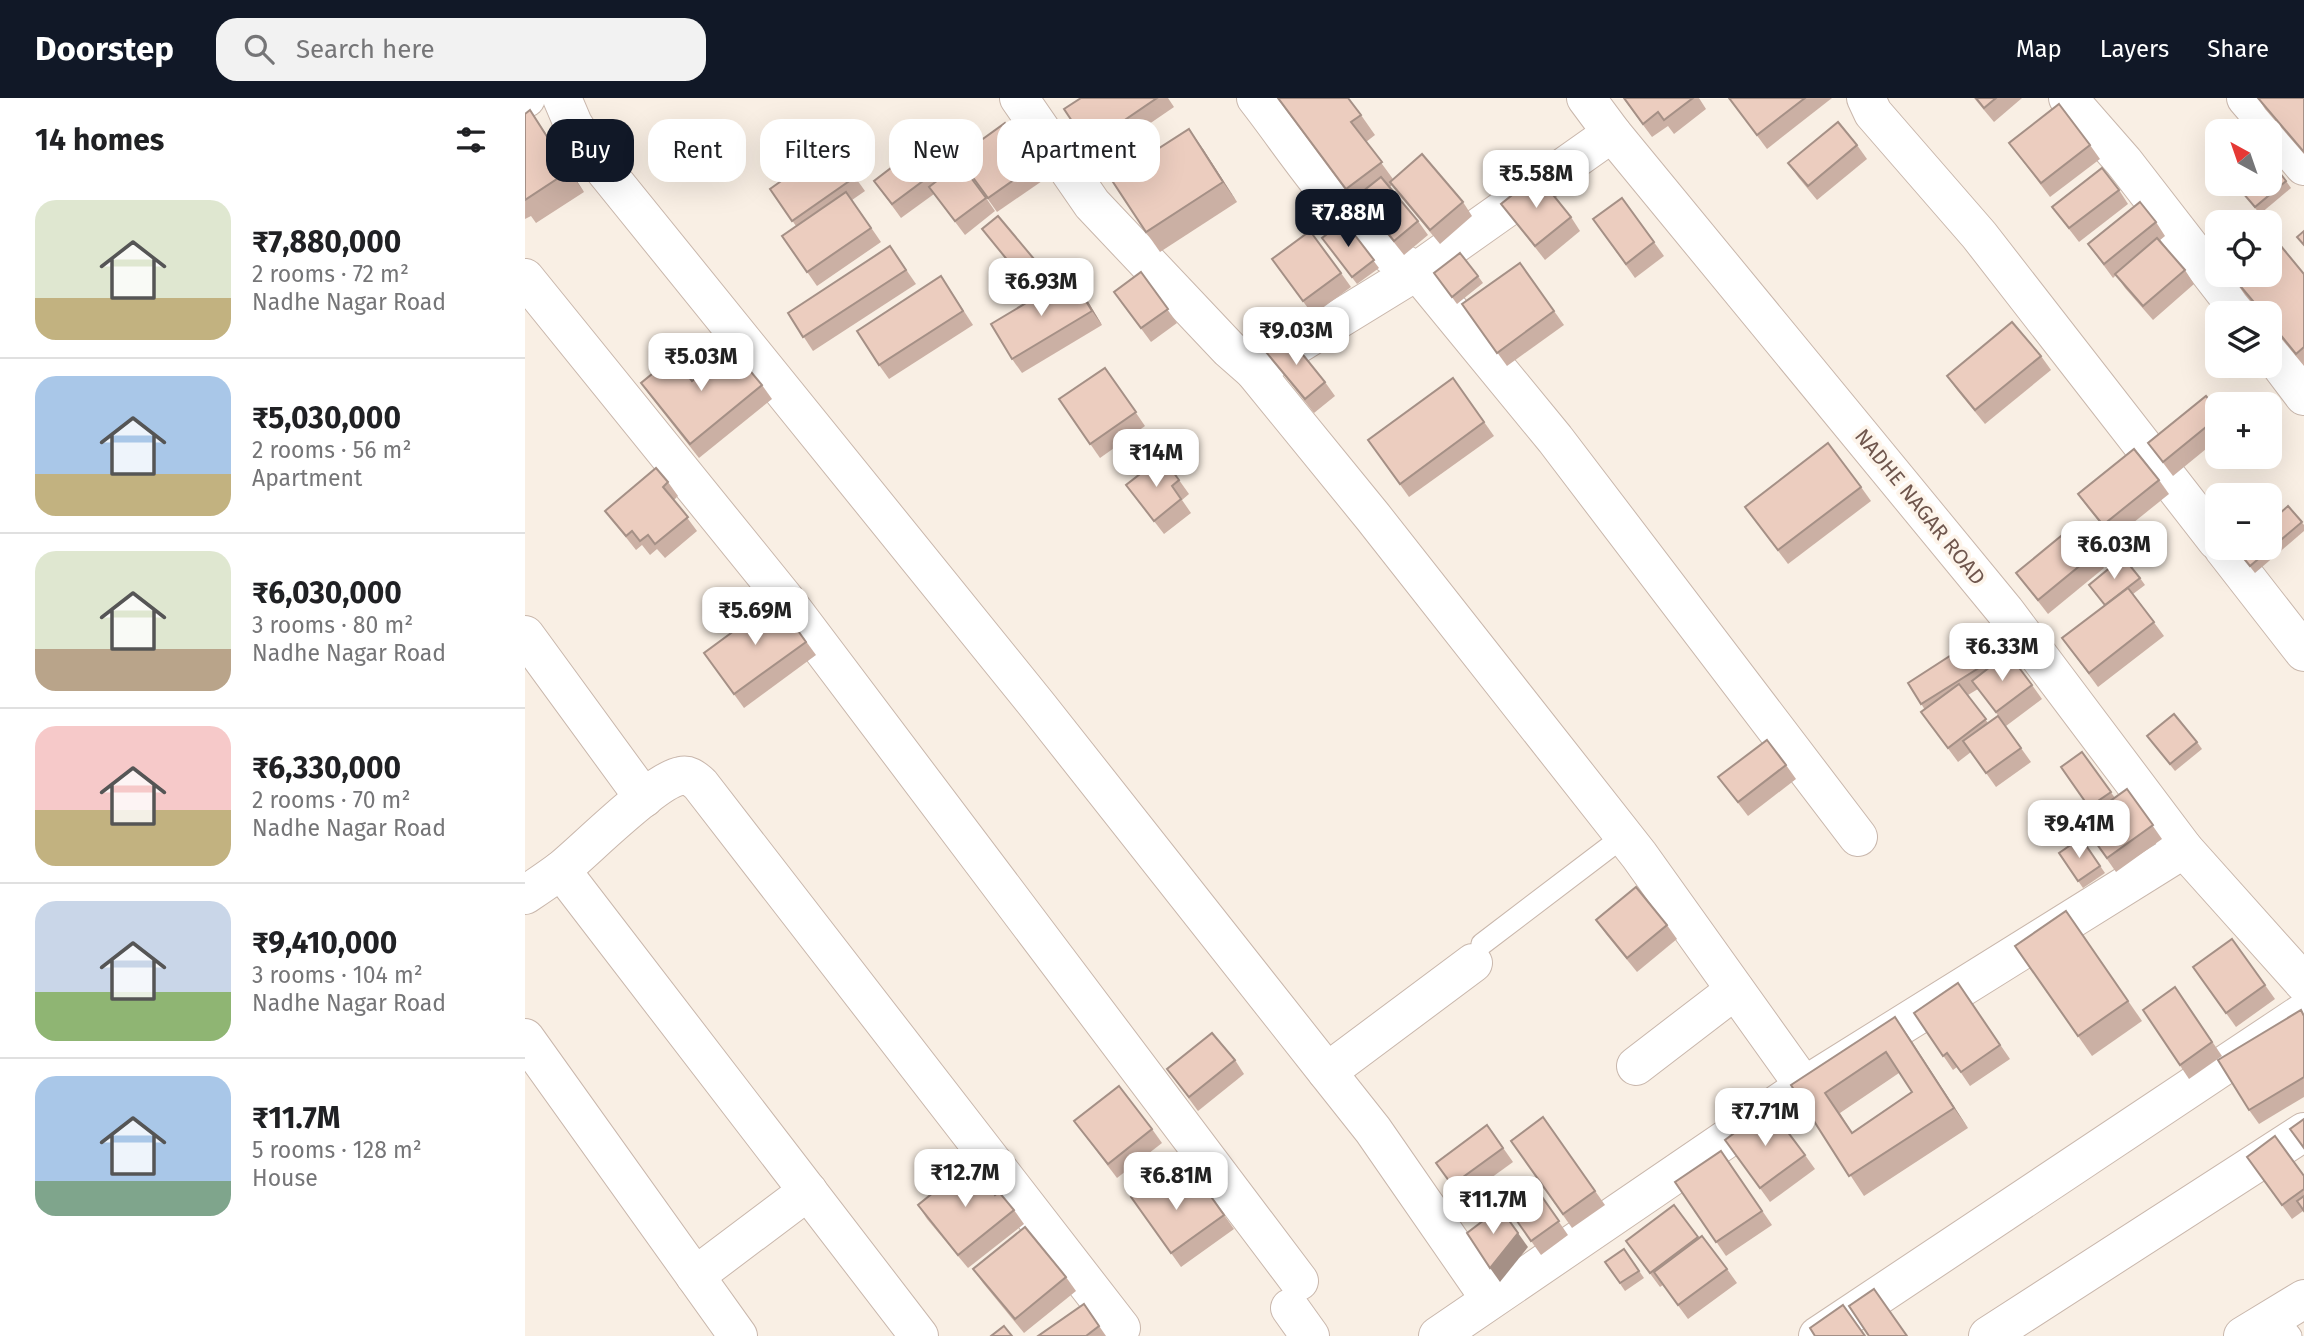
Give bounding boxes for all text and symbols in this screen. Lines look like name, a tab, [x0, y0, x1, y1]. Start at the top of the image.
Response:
search box	[216, 18, 706, 81]
text: Doorstep	[35, 29, 174, 69]
icon: search	[240, 30, 278, 68]
text: Search here	[296, 34, 435, 65]
text: Map	[2016, 35, 2062, 63]
text: Layers	[2100, 35, 2169, 63]
text: Share	[2207, 35, 2269, 63]
chip: Buy	[546, 119, 634, 182]
chip: Rent	[648, 119, 746, 182]
chip: Filters	[760, 119, 875, 182]
chip: New	[889, 119, 983, 182]
chip: Apartment	[997, 119, 1160, 182]
north arrow	[2205, 119, 2282, 196]
map controls	[2205, 119, 2282, 560]
icon: filters	[452, 121, 490, 159]
text: 14 homes	[35, 122, 164, 158]
pin: ₹5.58M	[1479, 150, 1593, 210]
text: ₹5.58M	[1499, 159, 1573, 187]
pin: ₹7.88M	[1291, 190, 1405, 249]
text: ₹7.88M	[1311, 198, 1385, 226]
button: locate	[2205, 210, 2282, 287]
text: ₹7,880,000	[252, 224, 401, 260]
icon: home	[91, 228, 175, 312]
pin: ₹6.93M	[984, 258, 1098, 318]
text: 2 rooms · 72 m²	[252, 260, 409, 288]
text: ₹6.93M	[1005, 267, 1077, 295]
text: Nadhe Nagar Road	[252, 288, 446, 316]
button: layers	[2205, 301, 2282, 378]
pin: ₹9.03M	[1239, 308, 1353, 367]
text: ₹9.03M	[1259, 316, 1333, 344]
pin: ₹5.03M	[644, 334, 758, 393]
text: ₹5.03M	[664, 342, 738, 370]
button: +	[2205, 392, 2282, 469]
text: ₹5,030,000	[252, 400, 401, 436]
icon: home	[91, 404, 175, 488]
street label: NADHE NAGAR ROAD	[1849, 424, 1991, 590]
pin: ₹14M	[1115, 430, 1197, 489]
text: 2 rooms · 56 m²	[252, 436, 411, 464]
text: ₹14M	[1129, 438, 1183, 466]
text: Apartment	[252, 464, 362, 492]
button: −	[2205, 483, 2282, 560]
pin: ₹6.03M	[2057, 522, 2171, 581]
text: ₹6.03M	[2077, 530, 2151, 558]
text: ₹6,030,000	[252, 575, 402, 611]
icon: home	[91, 579, 175, 663]
pin: ₹5.69M	[698, 588, 812, 647]
text: ₹5.69M	[718, 596, 792, 624]
text: 3 rooms · 80 m²	[252, 611, 413, 639]
pin: ₹6.33M	[1945, 624, 2059, 683]
text: ₹6.33M	[1965, 632, 2039, 660]
text: Nadhe Nagar Road	[252, 639, 446, 667]
text: ₹6,330,000	[252, 750, 401, 786]
icon: home	[91, 754, 175, 838]
text: 2 rooms · 70 m²	[252, 786, 410, 814]
pin: ₹9.41M	[2022, 800, 2136, 860]
text: ₹9.41M	[2044, 809, 2114, 837]
text: Nadhe Nagar Road	[252, 814, 446, 842]
text: ₹9,410,000	[252, 925, 397, 961]
icon: home	[91, 929, 175, 1013]
text: 3 rooms · 104 m²	[252, 961, 423, 989]
text: Nadhe Nagar Road	[252, 989, 446, 1017]
pin: ₹7.71M	[1708, 1088, 1822, 1148]
text: ₹7.71M	[1731, 1097, 1799, 1125]
text: ₹11.7M	[252, 1100, 340, 1136]
icon: home	[91, 1104, 175, 1188]
text: 5 rooms · 128 m²	[252, 1136, 422, 1164]
pin: ₹12.7M	[908, 1150, 1022, 1209]
pin: ₹6.81M	[1119, 1152, 1233, 1212]
text: ₹12.7M	[930, 1158, 1000, 1186]
text: ₹6.81M	[1140, 1161, 1212, 1189]
text: House	[252, 1164, 318, 1192]
pin: ₹11.7M	[1436, 1176, 1550, 1236]
text: ₹11.7M	[1459, 1185, 1527, 1213]

